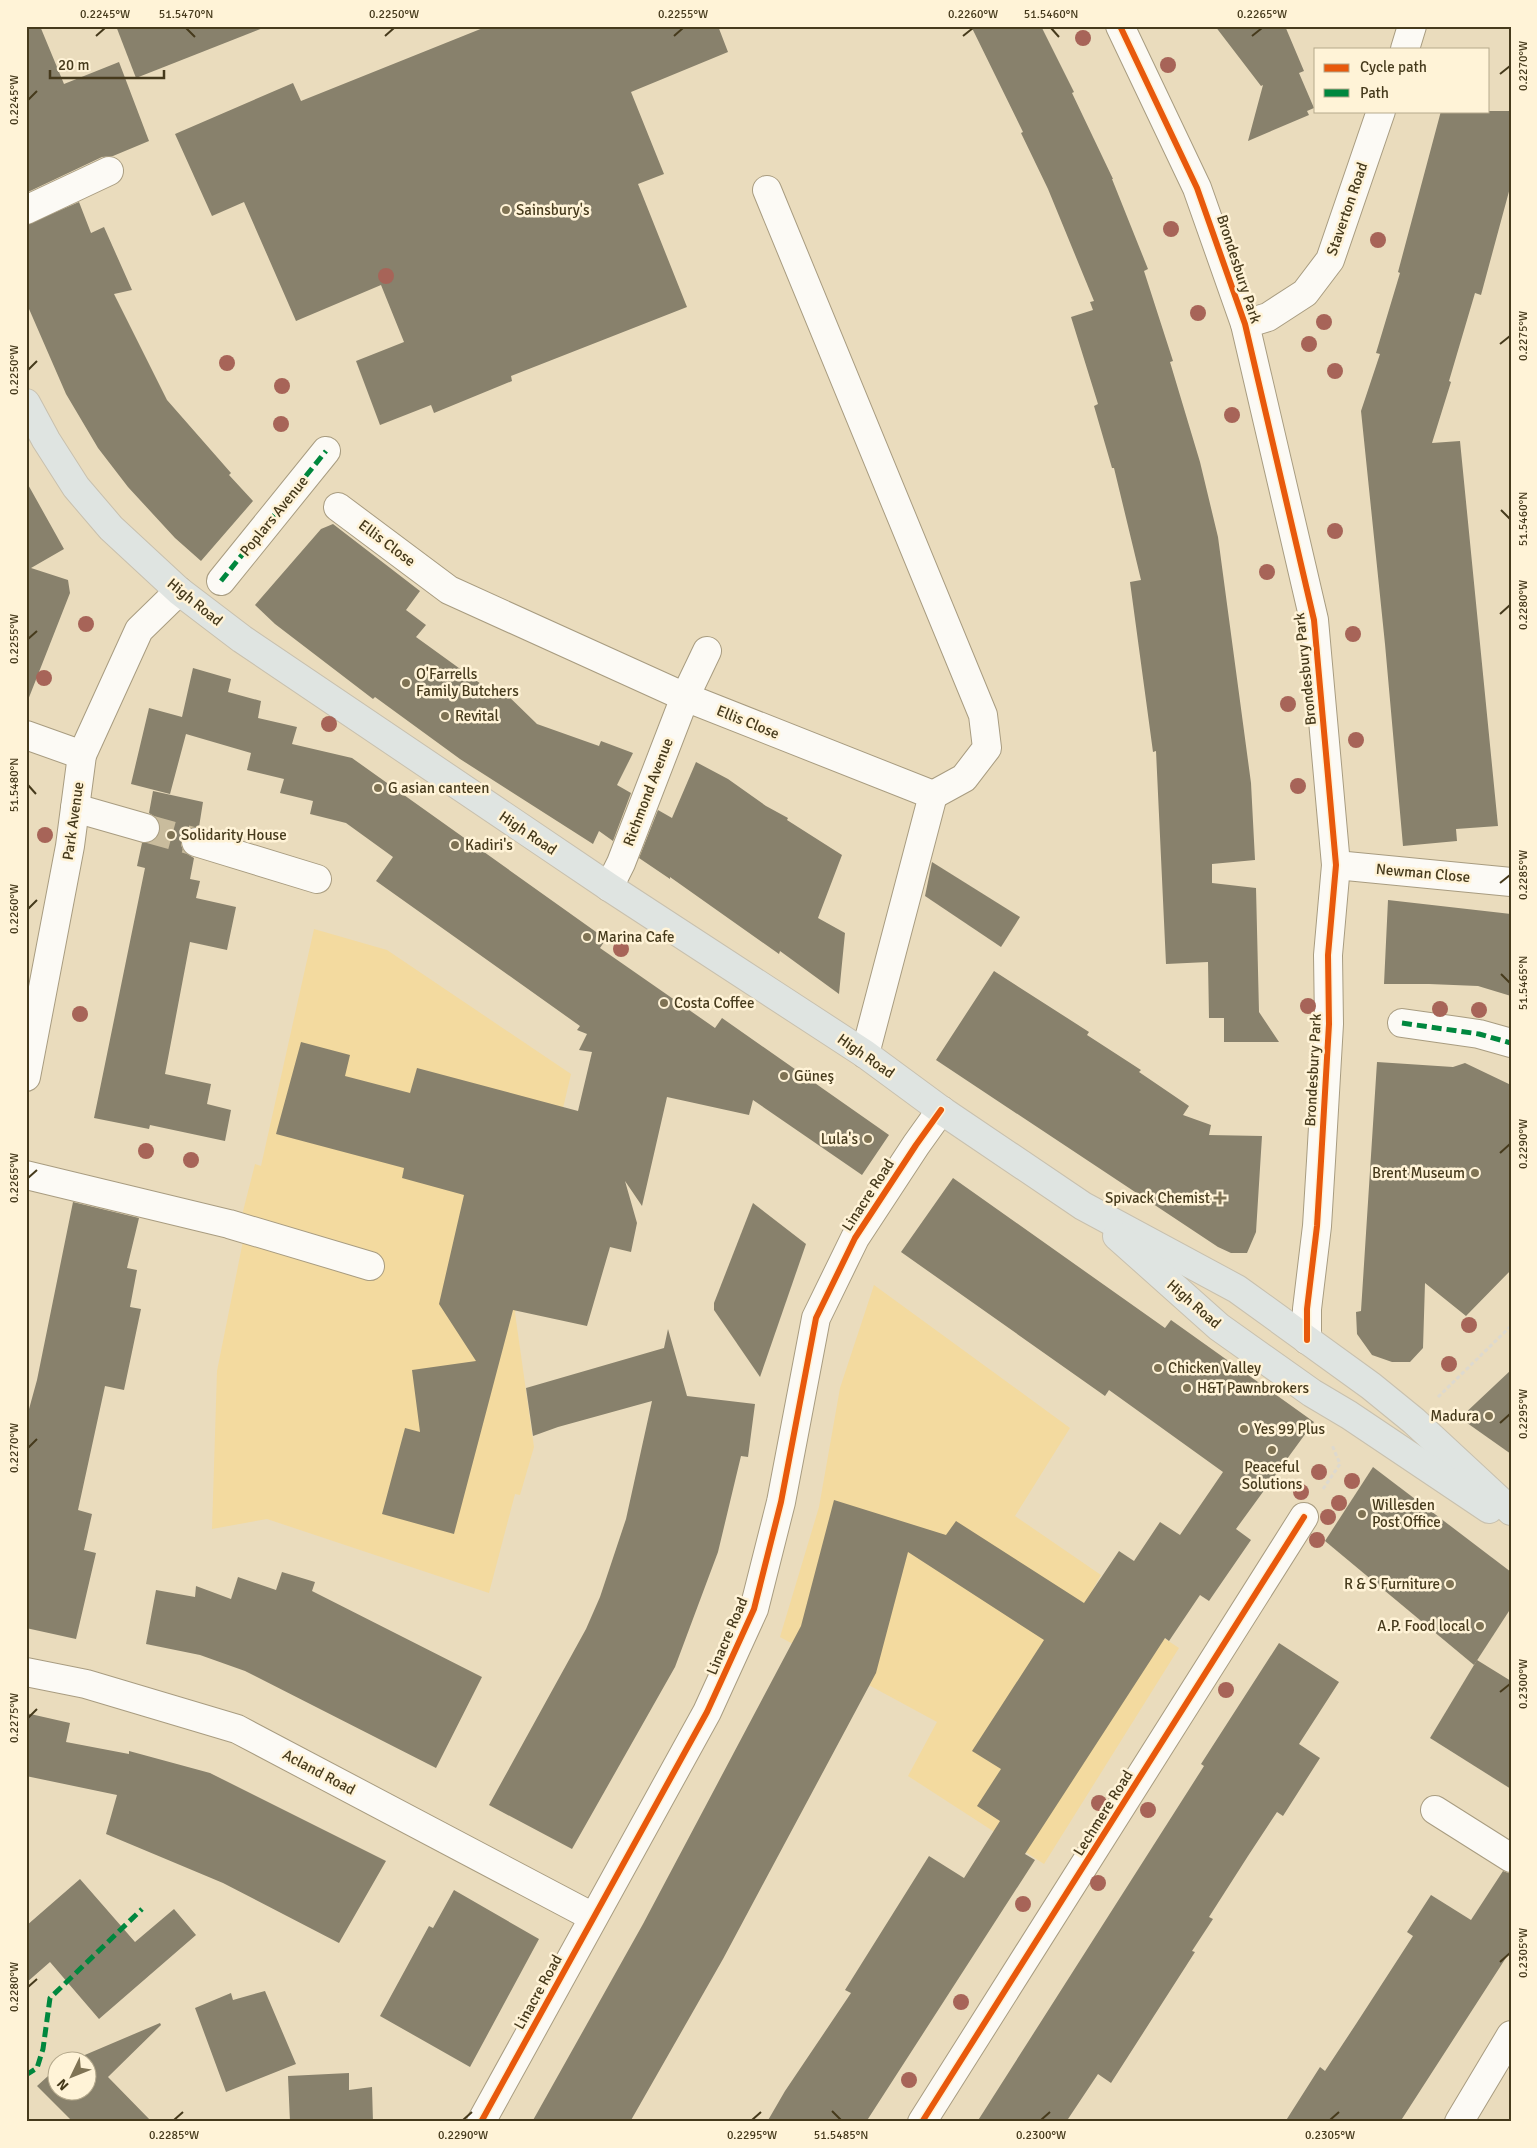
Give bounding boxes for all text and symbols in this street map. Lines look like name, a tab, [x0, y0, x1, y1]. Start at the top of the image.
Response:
text: 0.2245°W	[80, 7, 130, 22]
text: 51.5470°N	[159, 7, 213, 22]
text: 0.2250°W	[369, 7, 419, 22]
text: 0.2255°W	[658, 7, 708, 22]
text: 0.2260°W	[948, 7, 998, 22]
text: 51.5460°N	[1024, 7, 1078, 22]
text: 0.2265°W	[1237, 7, 1287, 22]
text: 0.2270°W	[1516, 41, 1531, 91]
scale bar	[50, 48, 164, 80]
legend	[1314, 48, 1490, 112]
text: 20 m	[58, 56, 89, 74]
text: Cycle path	[1360, 58, 1427, 76]
text: 0.2245°W	[7, 75, 22, 125]
text: Path	[1360, 84, 1389, 102]
street label: Staverton Road	[1323, 160, 1371, 258]
place label: Sainsbury's	[516, 201, 590, 219]
marker: Sainsbury's	[500, 204, 512, 216]
street label: Brondesbury Park	[1213, 212, 1265, 326]
text: 0.2275°W	[1516, 311, 1531, 361]
text: 0.2250°W	[7, 345, 22, 395]
street label: Poplars Avenue	[236, 472, 312, 560]
text: 51.5460°N	[1516, 492, 1531, 546]
street label: Ellis Close	[355, 516, 419, 570]
street label: High Road	[164, 574, 226, 630]
text: 0.2280°W	[1516, 580, 1531, 630]
street label: Brondesbury Park	[1290, 611, 1320, 726]
text: 0.2255°W	[7, 614, 22, 664]
place label: O'Farrells Family Butchers	[416, 665, 519, 700]
marker: O'Farrells Family Butchers	[400, 677, 412, 689]
street label: Ellis Close	[714, 701, 782, 743]
place label: Revital	[455, 707, 499, 725]
marker: Revital	[439, 710, 451, 722]
street label: Richmond Avenue	[619, 735, 677, 849]
text: 51.5480°N	[7, 758, 22, 812]
place label: G asian canteen	[388, 779, 489, 797]
street label: Park Avenue	[59, 781, 87, 861]
marker: G asian canteen	[372, 782, 384, 794]
street label: High Road	[496, 807, 560, 859]
place label: Solidarity House	[181, 826, 287, 844]
marker: Solidarity House	[165, 829, 177, 841]
place label: Kadiri's	[465, 836, 513, 854]
marker: Kadiri's	[449, 839, 461, 851]
text: 0.2285°W	[1516, 850, 1531, 900]
street label: Newman Close	[1375, 860, 1471, 886]
text: 0.2260°W	[7, 884, 22, 934]
place label: Marina Cafe	[597, 928, 675, 946]
marker: Marina Cafe	[581, 931, 593, 943]
text: 51.5465°N	[1516, 956, 1531, 1010]
place label: Costa Coffee	[674, 994, 755, 1012]
marker: Costa Coffee	[658, 997, 670, 1009]
street label: Brondesbury Park	[1301, 1013, 1325, 1127]
street label: High Road	[834, 1030, 898, 1082]
place label: Güneş	[794, 1067, 835, 1085]
marker: Güneş	[778, 1070, 790, 1082]
text: 0.2290°W	[1516, 1119, 1531, 1169]
place label: Lula's	[821, 1130, 858, 1148]
marker: Lula's	[862, 1133, 874, 1145]
text: 0.2265°W	[7, 1153, 22, 1203]
street label: Linacre Road	[838, 1155, 898, 1235]
place label: Brent Museum	[1372, 1164, 1465, 1182]
marker: Brent Museum	[1469, 1167, 1481, 1179]
place label: Spivack Chemist	[1105, 1189, 1210, 1207]
marker: Spivack Chemist	[1214, 1192, 1226, 1204]
street label: High Road	[1163, 1276, 1225, 1332]
place label: Chicken Valley	[1168, 1359, 1261, 1377]
marker: Chicken Valley	[1152, 1362, 1164, 1374]
place label: H&T Pawnbrokers	[1197, 1379, 1310, 1397]
marker: H&T Pawnbrokers	[1181, 1382, 1193, 1394]
text: 0.2295°W	[1516, 1389, 1531, 1439]
place label: Madura	[1430, 1407, 1479, 1425]
marker: Madura	[1483, 1410, 1495, 1422]
place label: Yes 99 Plus	[1254, 1420, 1325, 1438]
text: 0.2270°W	[7, 1423, 22, 1473]
marker: Yes 99 Plus	[1238, 1423, 1250, 1435]
marker: Peaceful Solutions	[1266, 1444, 1278, 1456]
place label: Peaceful Solutions	[1242, 1458, 1303, 1493]
place label: Willesden Post Office	[1372, 1496, 1441, 1531]
marker: Willesden Post Office	[1356, 1508, 1368, 1520]
place label: R & S Furniture	[1344, 1575, 1440, 1593]
marker: R & S Furniture	[1444, 1578, 1456, 1590]
street label: Linacre Road	[703, 1594, 751, 1678]
place label: A.P. Food local	[1377, 1617, 1470, 1635]
marker: A.P. Food local	[1474, 1620, 1486, 1632]
text: 0.2300°W	[1516, 1659, 1531, 1709]
text: 0.2275°W	[7, 1693, 22, 1743]
street label: Acland Road	[280, 1745, 358, 1799]
street label: Lechmere Road	[1069, 1767, 1137, 1859]
text: 0.2305°W	[1516, 1928, 1531, 1978]
street label: Linacre Road	[510, 1951, 566, 2032]
text: 0.2280°W	[7, 1962, 22, 2012]
north arrow	[48, 2050, 98, 2100]
text: N	[53, 2075, 72, 2094]
text: 0.2285°W	[149, 2128, 199, 2143]
text: 0.2290°W	[438, 2128, 488, 2143]
text: 0.2295°W	[727, 2128, 777, 2143]
text: 51.5485°N	[814, 2128, 868, 2143]
text: 0.2300°W	[1016, 2128, 1066, 2143]
text: 0.2305°W	[1305, 2128, 1355, 2143]

